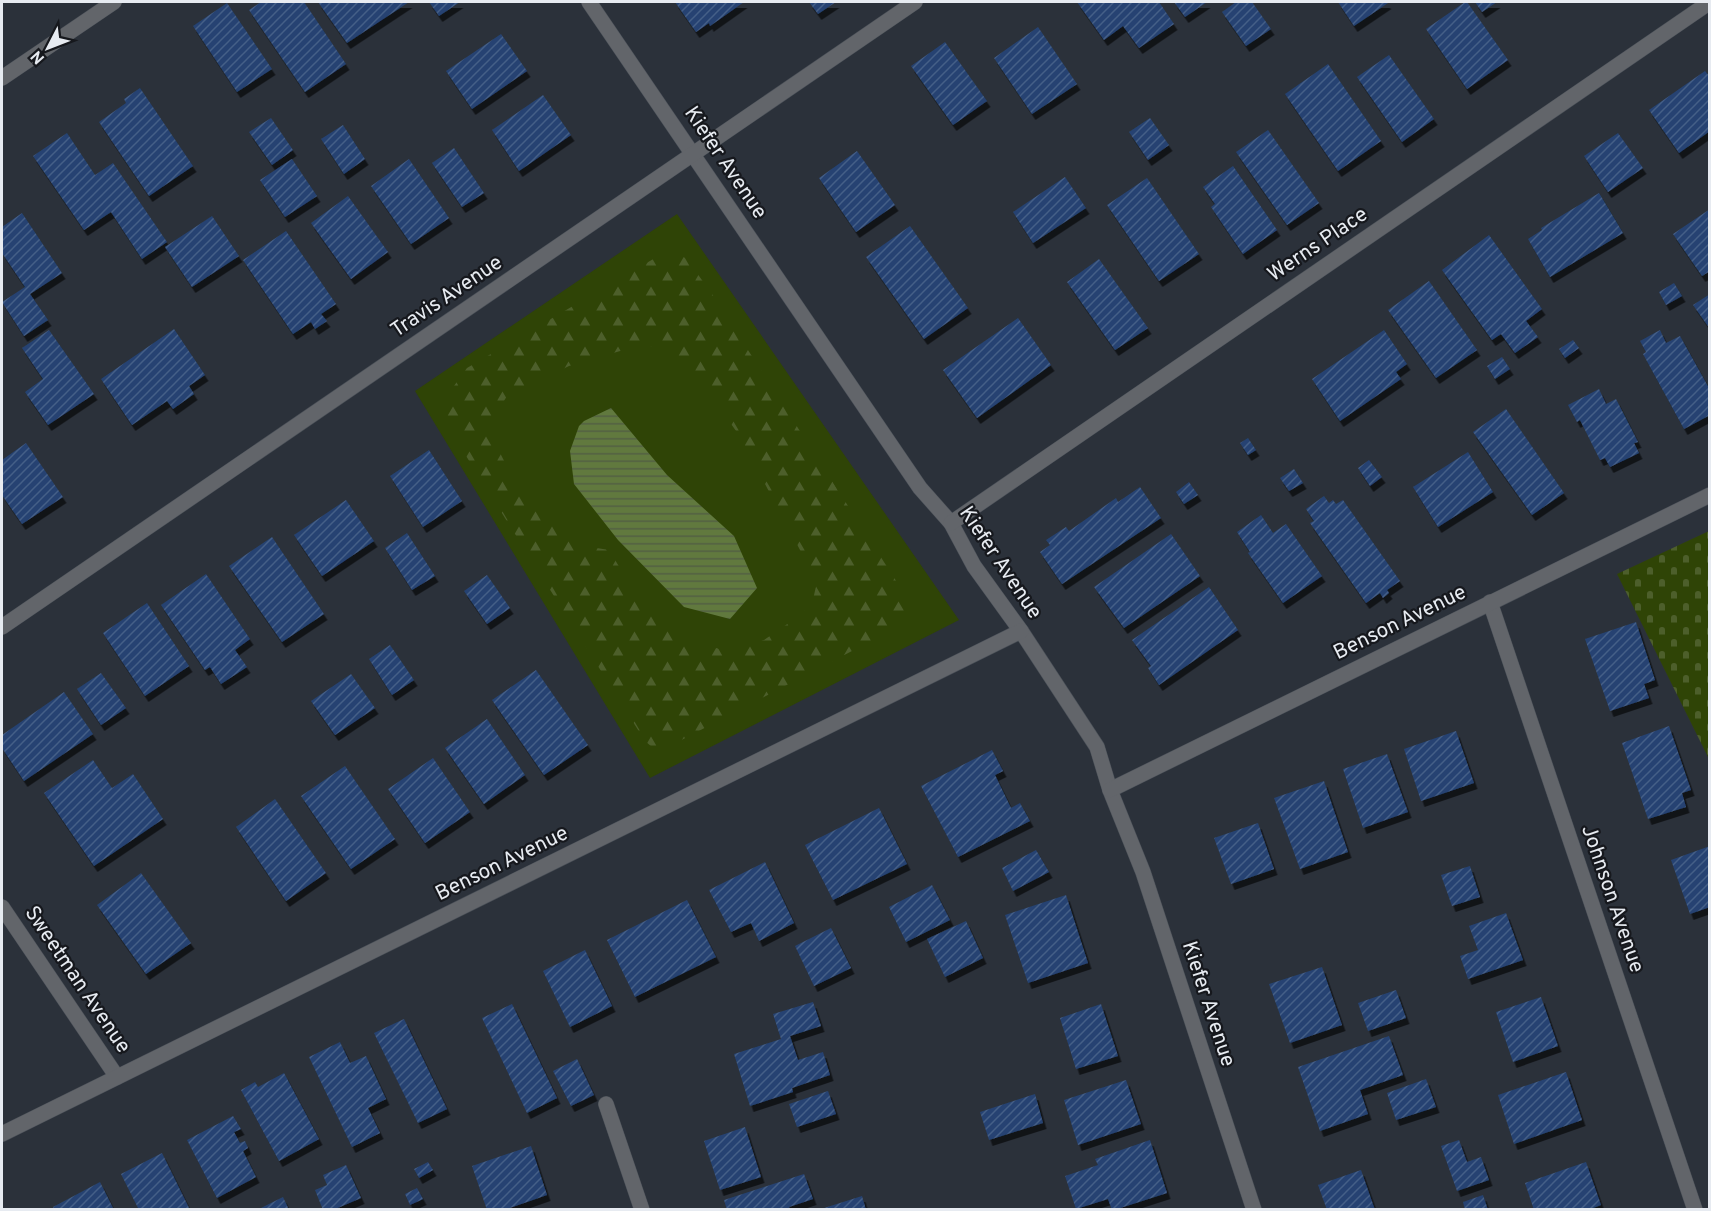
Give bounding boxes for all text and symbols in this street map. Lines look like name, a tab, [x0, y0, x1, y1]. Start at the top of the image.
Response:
north arrow	[18, 18, 78, 78]
text: N	[27, 46, 50, 68]
street label: Kiefer Avenue	[677, 101, 773, 225]
street label: Werns Place	[1263, 202, 1373, 288]
street label: Travis Avenue	[386, 250, 508, 344]
street label: Kiefer Avenue	[952, 501, 1048, 625]
street label: Benson Avenue	[1329, 579, 1471, 667]
street label: Benson Avenue	[431, 820, 573, 908]
street label: Johnson Avenue	[1574, 822, 1650, 976]
street label: Sweetman Avenue	[18, 901, 136, 1059]
street label: Kiefer Avenue	[1175, 938, 1241, 1070]

